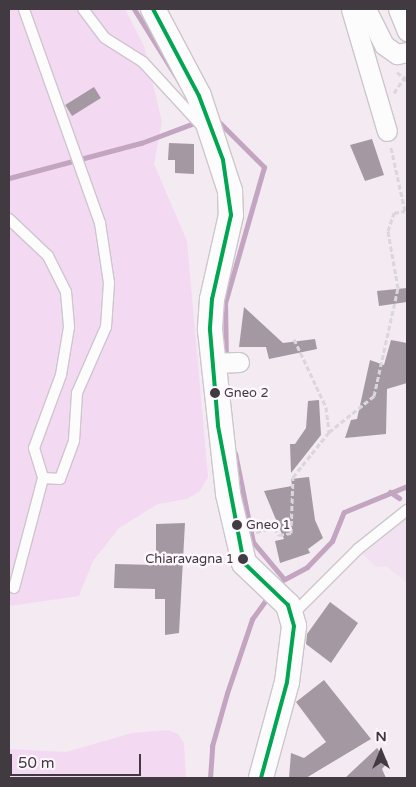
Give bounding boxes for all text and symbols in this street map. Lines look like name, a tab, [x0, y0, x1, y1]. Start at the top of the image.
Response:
place label: Gneo 2	[224, 385, 269, 401]
marker: Gneo 2	[210, 388, 220, 398]
place label: Gneo 1	[246, 517, 291, 533]
marker: Gneo 1	[232, 520, 242, 530]
place label: Chiaravagna 1	[145, 551, 234, 567]
marker: Chiaravagna 1	[238, 554, 248, 564]
north arrow	[356, 727, 406, 777]
text: N	[375, 728, 387, 745]
scale bar	[12, 744, 144, 776]
text: 50 m	[18, 754, 55, 772]

